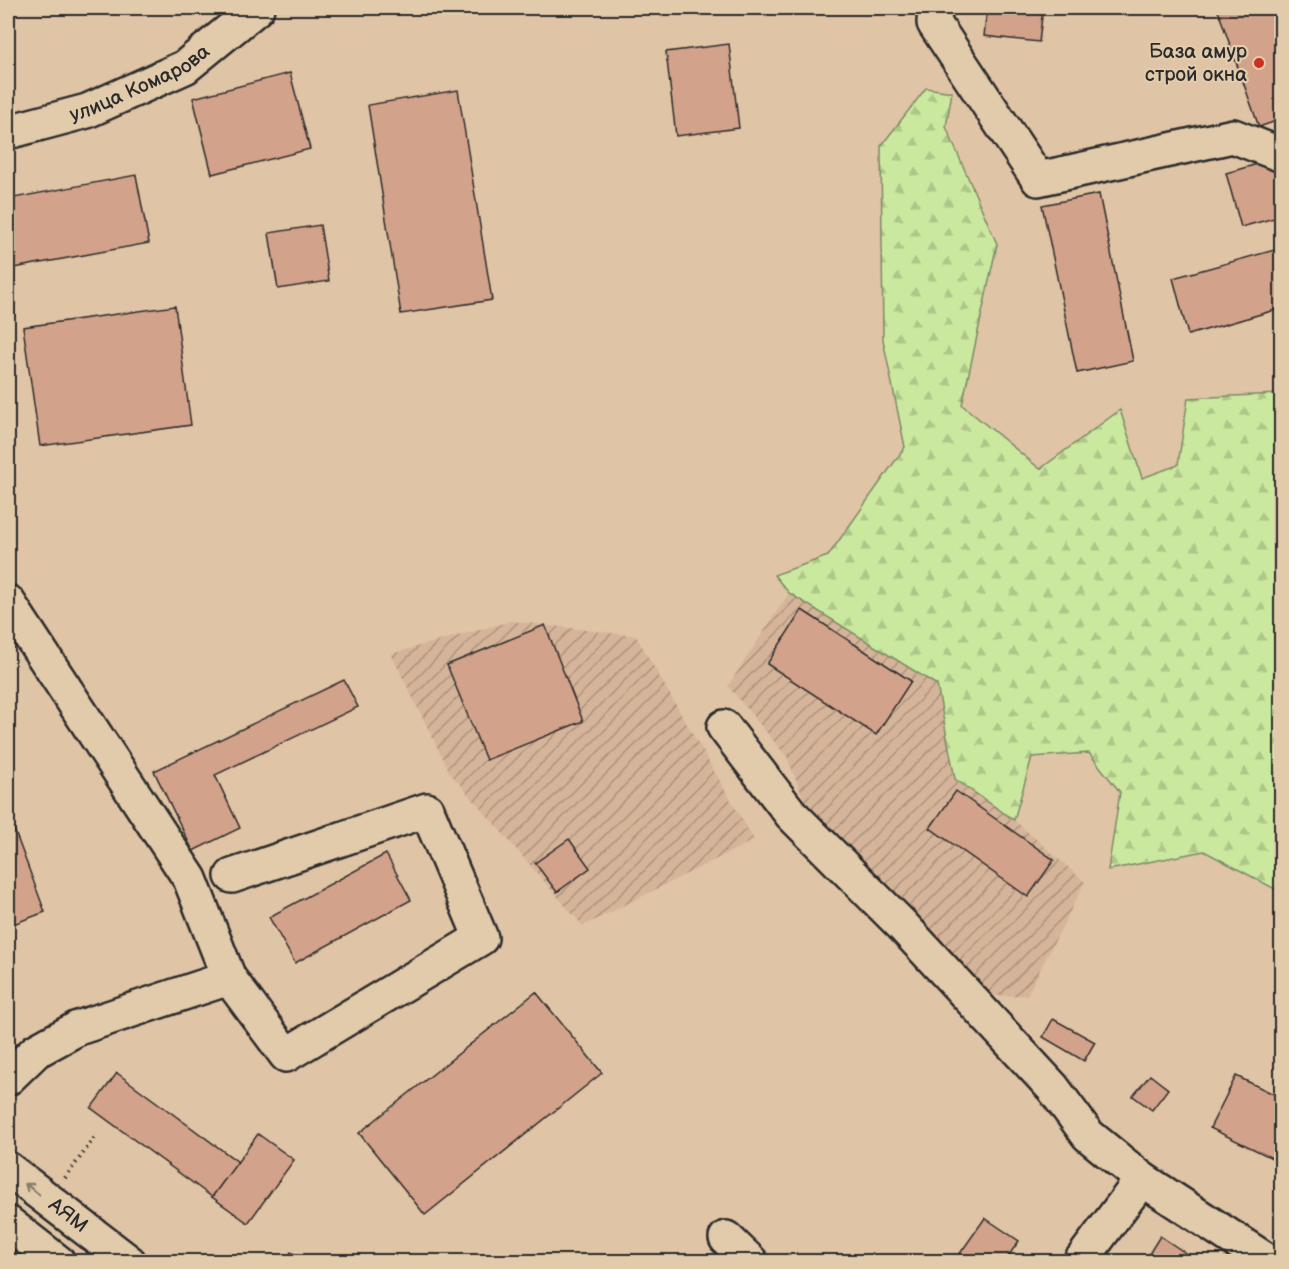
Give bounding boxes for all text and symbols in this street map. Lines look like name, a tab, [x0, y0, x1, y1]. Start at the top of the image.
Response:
street label: улица Комарова	[67, 40, 215, 127]
place label: База амур строй окна	[1145, 40, 1248, 87]
marker: База амур строй окна	[1252, 56, 1266, 70]
one-way arrow	[24, 1183, 40, 1196]
street label: АЯМ	[43, 1192, 93, 1238]

